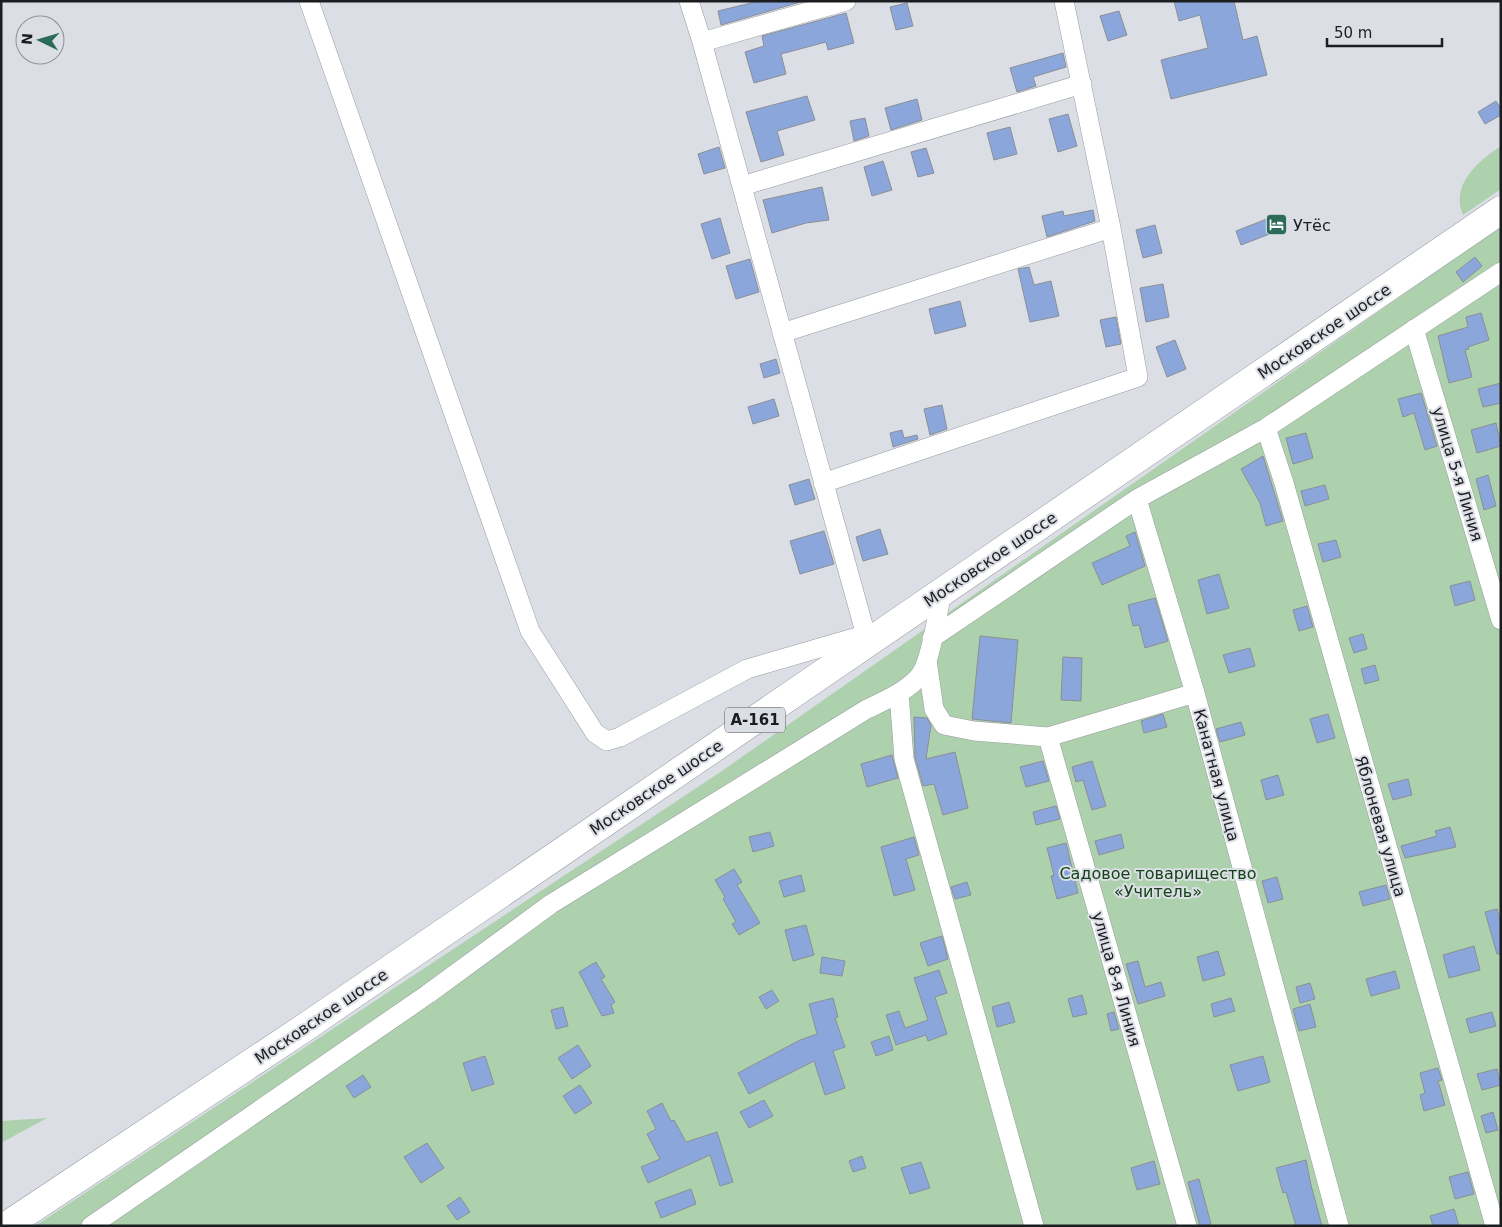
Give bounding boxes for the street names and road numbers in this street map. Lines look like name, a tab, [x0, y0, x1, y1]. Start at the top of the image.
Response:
street label: Московское шоссе	[1254, 280, 1394, 383]
street label: улица 5-я Линия	[1428, 405, 1487, 544]
street label: Московское шоссе	[920, 508, 1060, 611]
street label: Канатная улица	[1190, 707, 1243, 844]
road number: А-161	[725, 708, 785, 732]
street label: Московское шоссе	[586, 736, 726, 839]
street label: Яблоневая улица	[1351, 753, 1410, 899]
street label: улица 8-я Линия	[1088, 909, 1145, 1049]
street label: Московское шоссе	[251, 965, 391, 1068]

